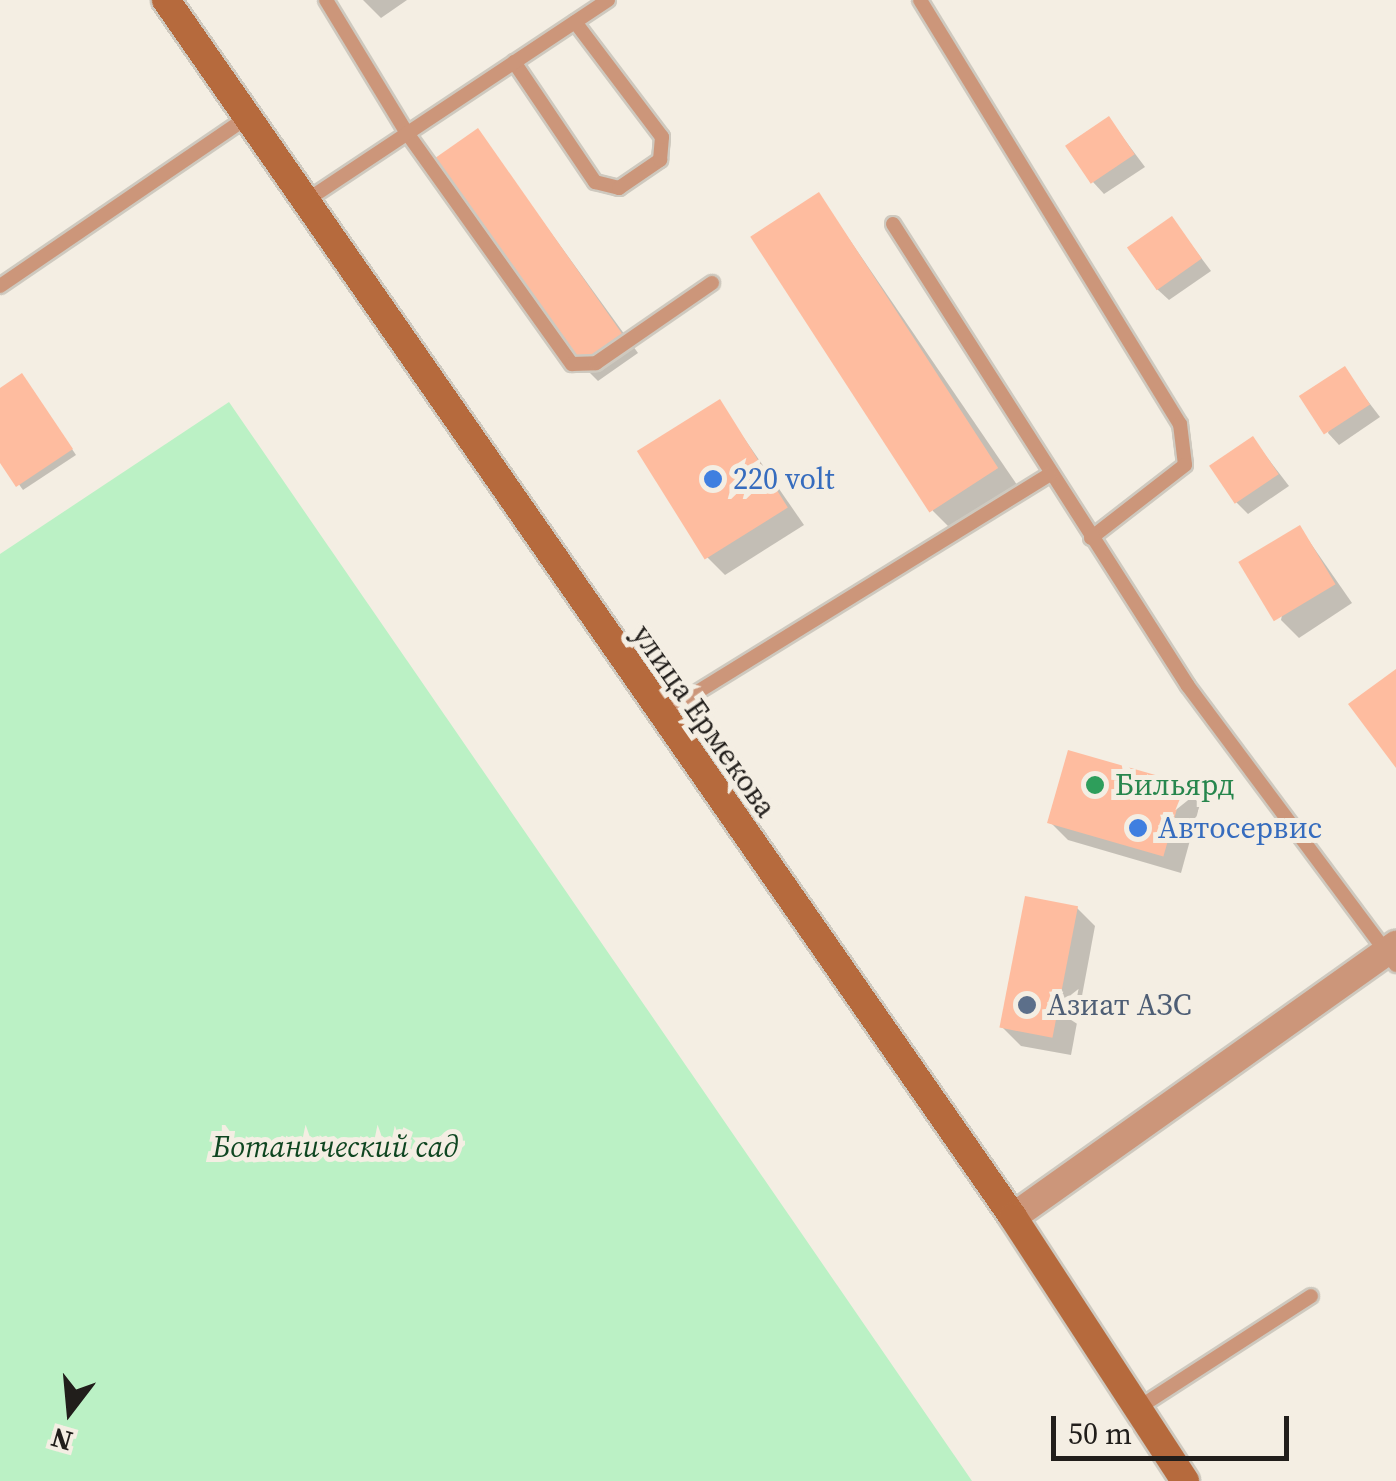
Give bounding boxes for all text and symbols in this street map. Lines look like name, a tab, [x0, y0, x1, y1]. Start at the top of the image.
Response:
place label: 220 volt	[733, 461, 834, 497]
marker: 220 volt	[702, 468, 724, 490]
street label: улица Ермекова	[624, 618, 784, 824]
place label: Бильярд	[1115, 767, 1235, 803]
marker: Бильярд	[1084, 774, 1106, 796]
place label: Автосервис	[1158, 810, 1322, 846]
marker: Автосервис	[1127, 817, 1149, 839]
place label: Азиат АЗС	[1047, 987, 1192, 1023]
marker: Азиат АЗС	[1016, 994, 1038, 1016]
park label: Ботанический сад	[212, 1129, 458, 1165]
north arrow	[20, 1361, 120, 1461]
scale bar	[1056, 1396, 1294, 1458]
text: 50 m	[1068, 1413, 1132, 1454]
text: N	[47, 1419, 77, 1461]

